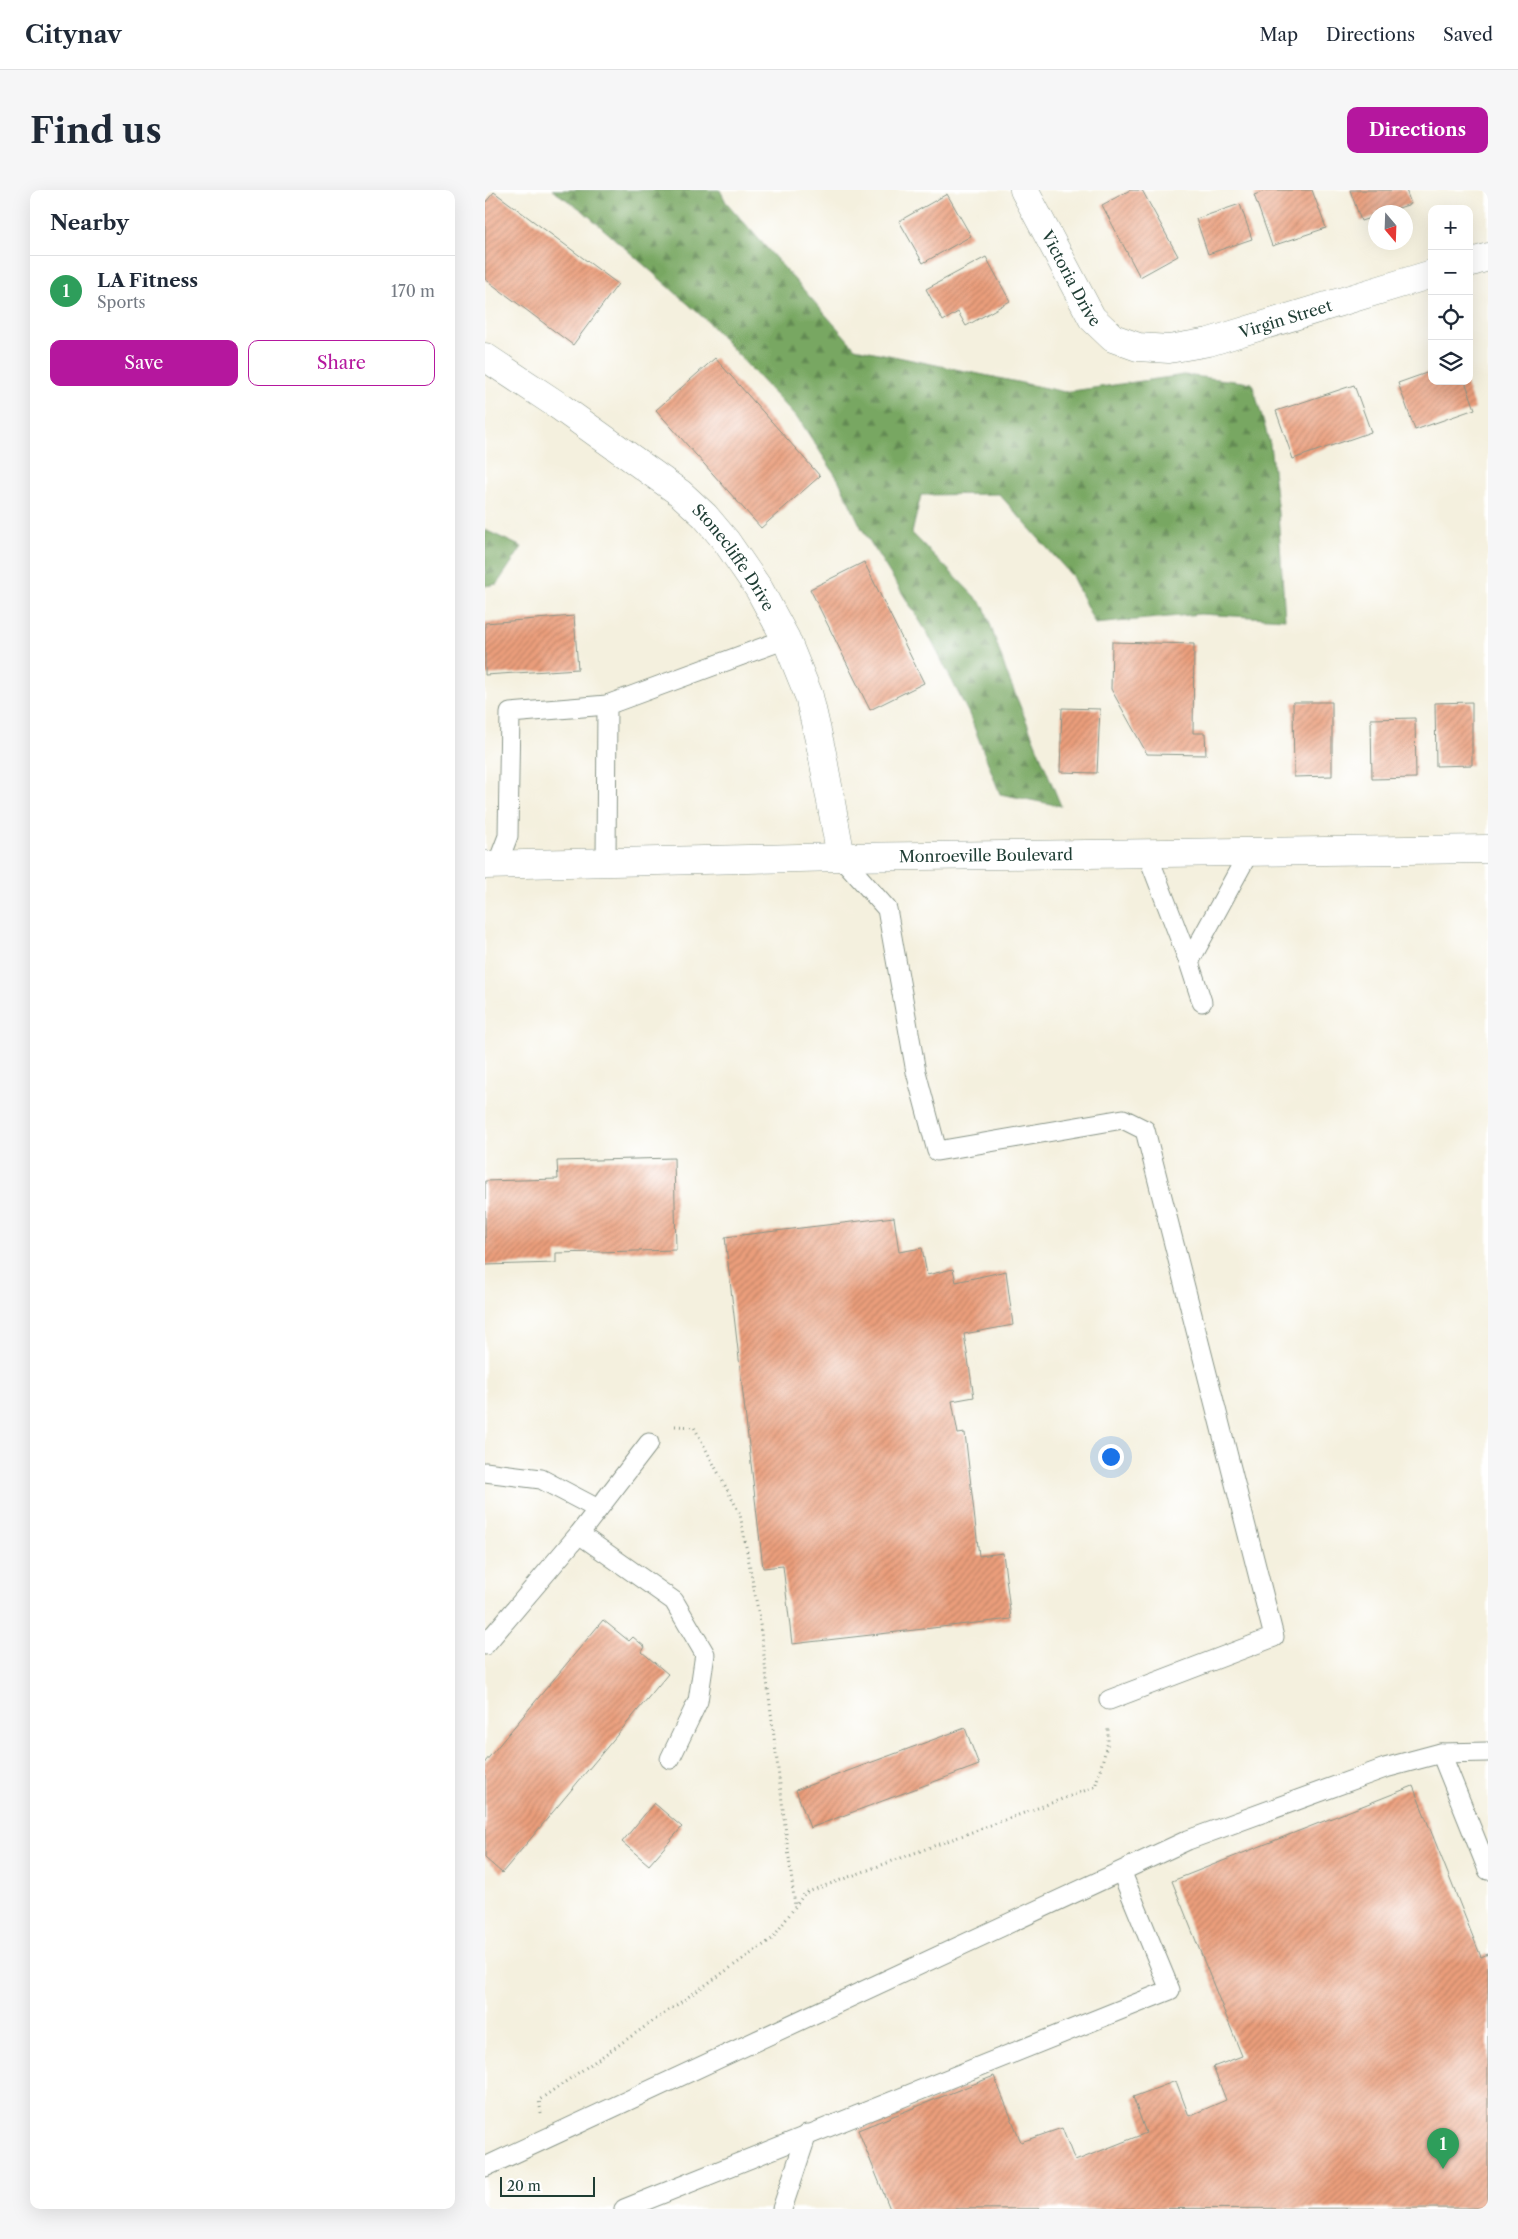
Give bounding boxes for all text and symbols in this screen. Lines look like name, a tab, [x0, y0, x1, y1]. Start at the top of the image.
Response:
text: Citynav	[25, 20, 122, 49]
text: Map	[1259, 24, 1298, 46]
text: Directions	[1326, 24, 1415, 46]
text: Saved	[1443, 24, 1493, 46]
button: Directions	[1347, 107, 1488, 153]
text: Find us	[30, 109, 162, 152]
north arrow	[1368, 205, 1413, 250]
map controls	[1428, 205, 1473, 385]
button: +	[1428, 205, 1473, 250]
text: Nearby	[50, 210, 129, 235]
street label: Victoria Drive	[1037, 226, 1105, 331]
button: −	[1428, 250, 1473, 295]
text: LA Fitness	[97, 269, 198, 292]
text: 1	[62, 281, 70, 301]
text: 170 m	[391, 281, 435, 301]
text: Sports	[97, 292, 146, 312]
street label: Virgin Street	[1236, 295, 1335, 343]
button: locate	[1428, 295, 1473, 340]
button: Save	[50, 340, 238, 386]
button: Share	[248, 340, 435, 386]
button: layers	[1428, 340, 1473, 385]
street label: Stonecliffe Drive	[688, 499, 779, 614]
street label: Monroeville Boulevard	[899, 844, 1073, 866]
your location	[1098, 1444, 1124, 1470]
pin: 1	[1427, 2128, 1459, 2169]
scale bar	[500, 2174, 595, 2197]
text: 20 m	[507, 2177, 541, 2195]

